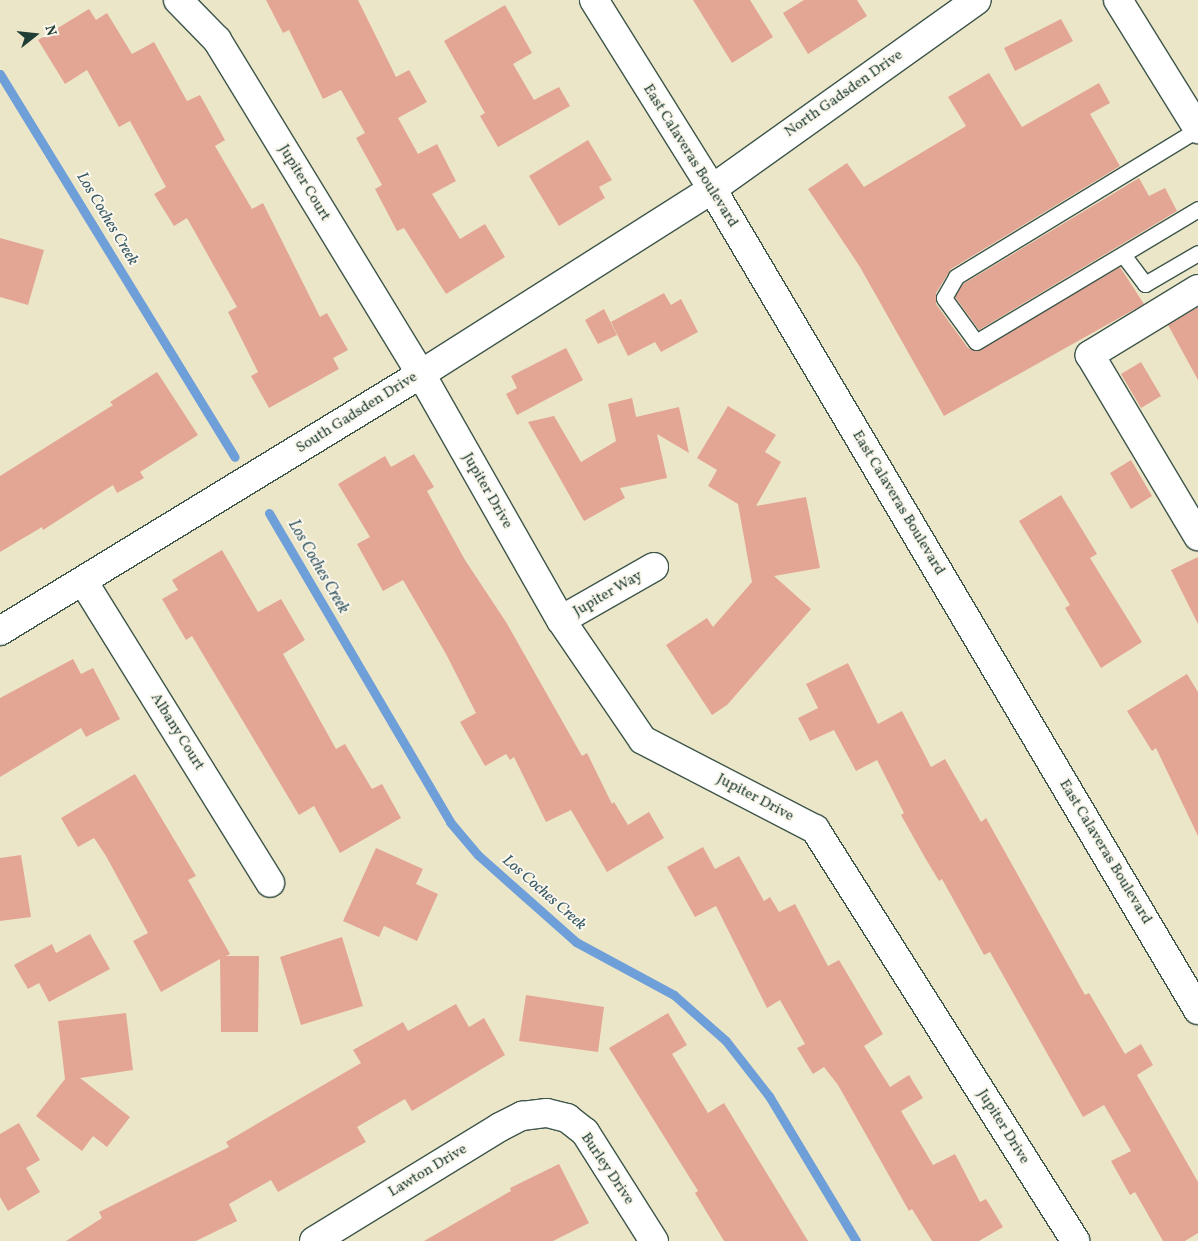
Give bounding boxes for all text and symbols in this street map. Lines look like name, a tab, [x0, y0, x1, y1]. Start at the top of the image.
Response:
north arrow	[10, 10, 60, 60]
text: N	[39, 23, 60, 38]
street label: North Gadsden Drive	[781, 46, 907, 142]
street label: East Calaveras Boulevard	[639, 81, 741, 231]
street label: Jupiter Court	[274, 142, 334, 224]
water label: Los Coches Creek	[72, 169, 142, 269]
street label: South Gadsden Drive	[293, 368, 421, 458]
street label: East Calaveras Boulevard	[848, 427, 948, 579]
street label: Jupiter Drive	[458, 450, 516, 532]
water label: Los Coches Creek	[283, 517, 353, 617]
street label: Jupiter Way	[570, 567, 646, 621]
street label: Albany Court	[146, 690, 208, 774]
street label: Jupiter Drive	[713, 770, 797, 826]
street label: East Calaveras Boulevard	[1055, 776, 1155, 928]
water label: Los Coches Creek	[498, 851, 590, 935]
street label: Jupiter Drive	[973, 1086, 1033, 1168]
street label: Burley Drive	[576, 1129, 638, 1209]
street label: Lawton Drive	[385, 1140, 471, 1202]

